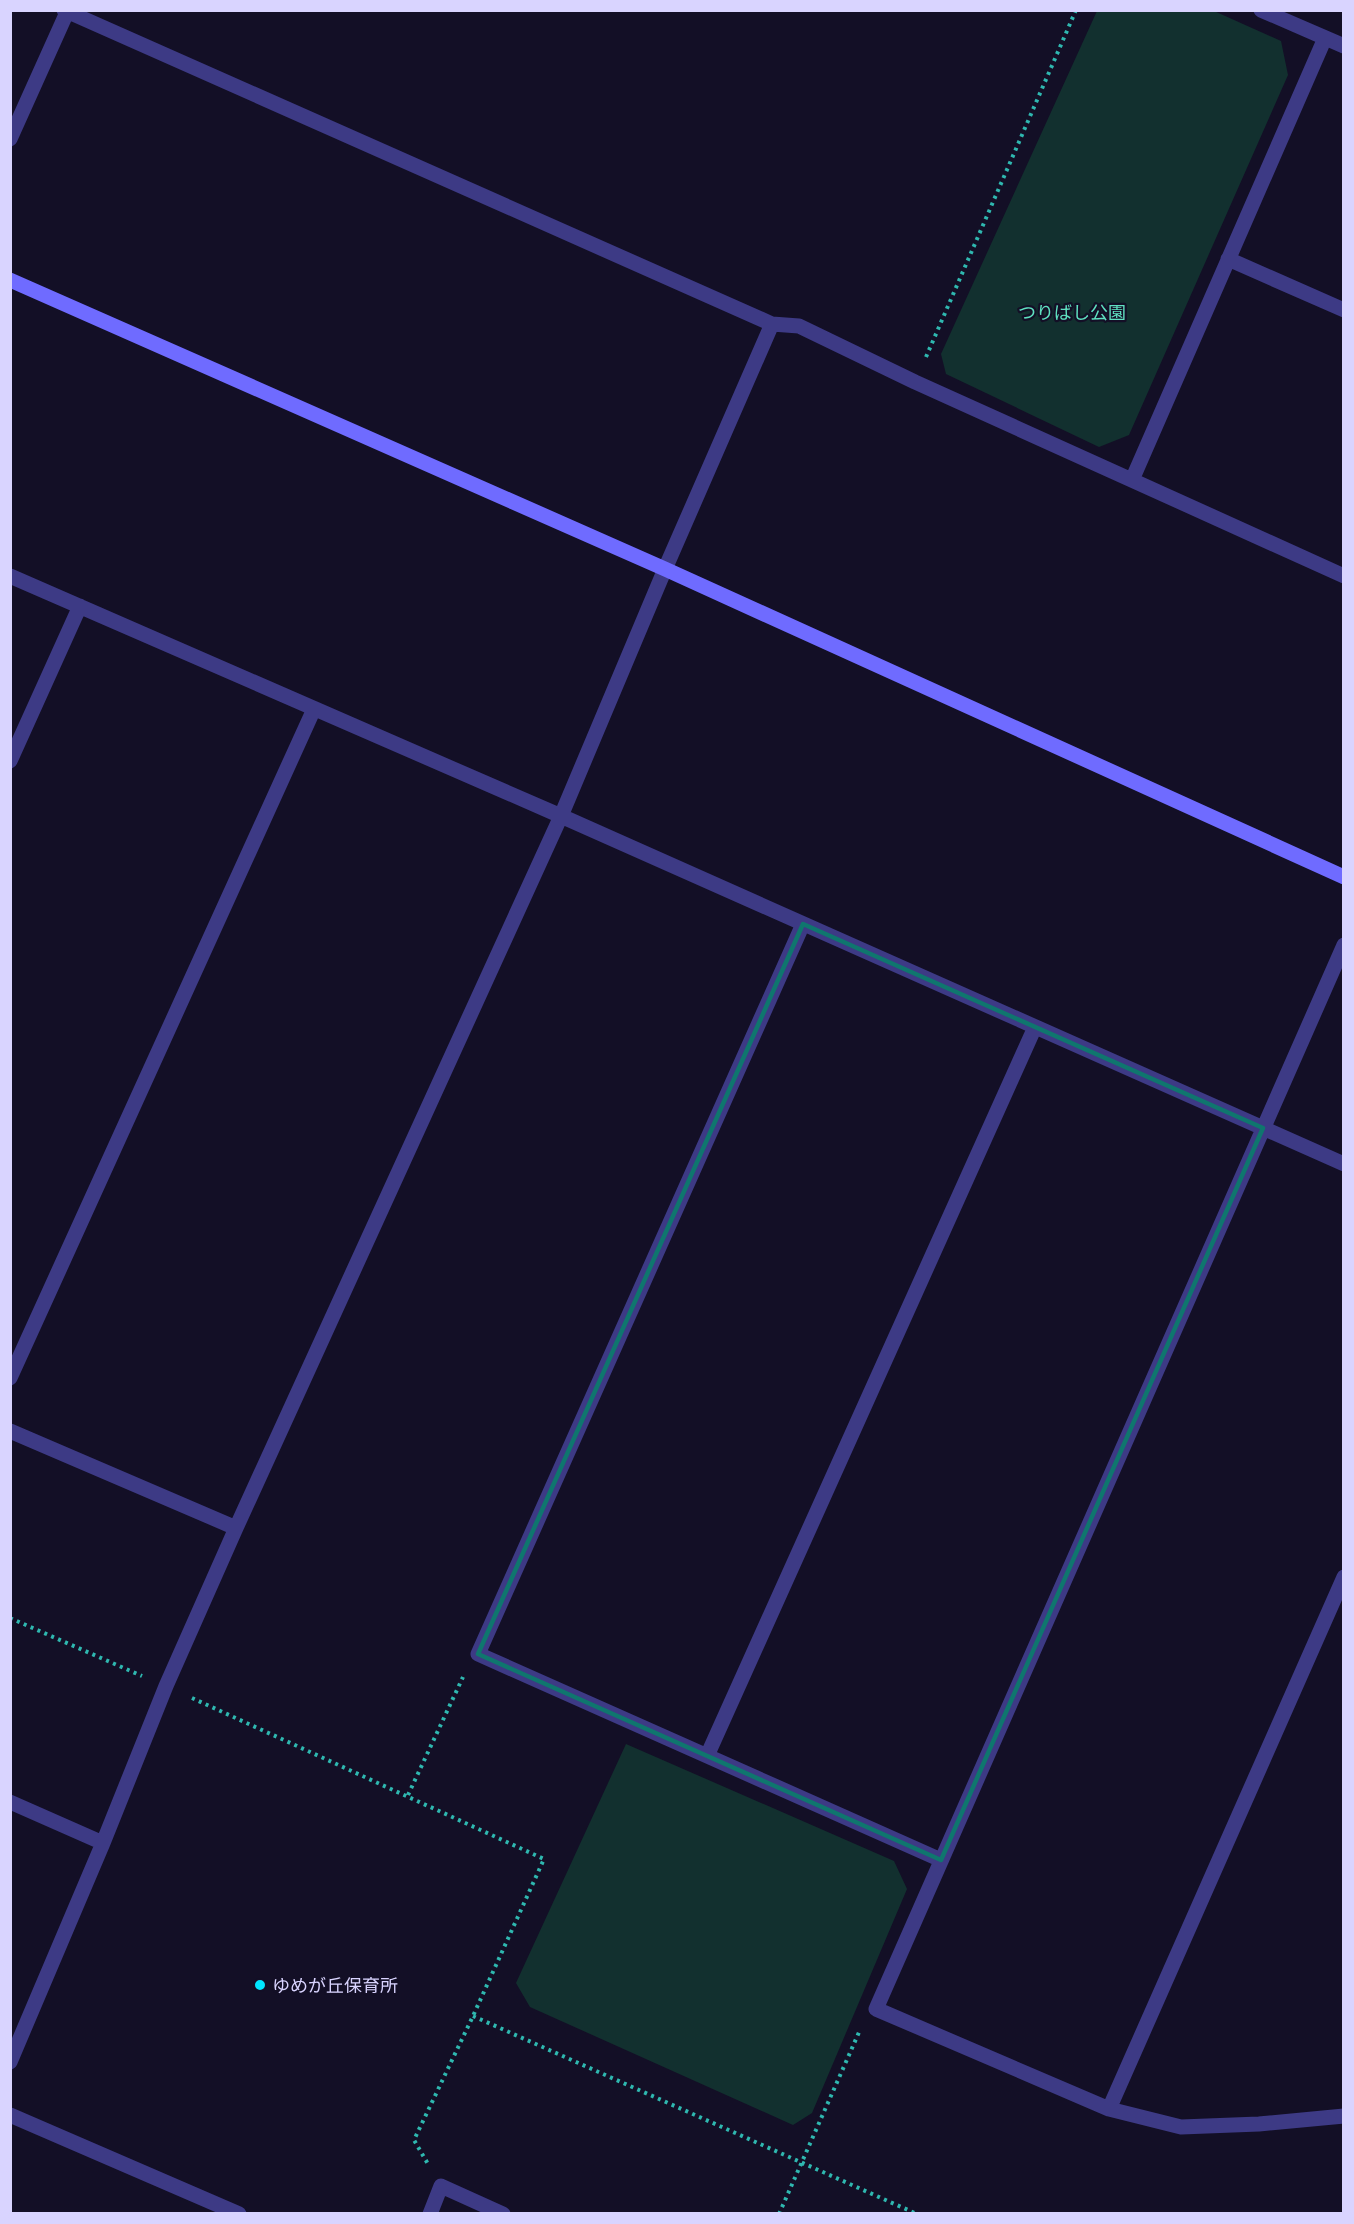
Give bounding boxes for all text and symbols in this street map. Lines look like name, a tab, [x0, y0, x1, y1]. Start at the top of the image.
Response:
park label: つりばし公園	[1018, 301, 1126, 323]
place label: ゆめが丘保育所	[272, 1974, 398, 1996]
marker: ゆめが丘保育所	[253, 1978, 267, 1992]

